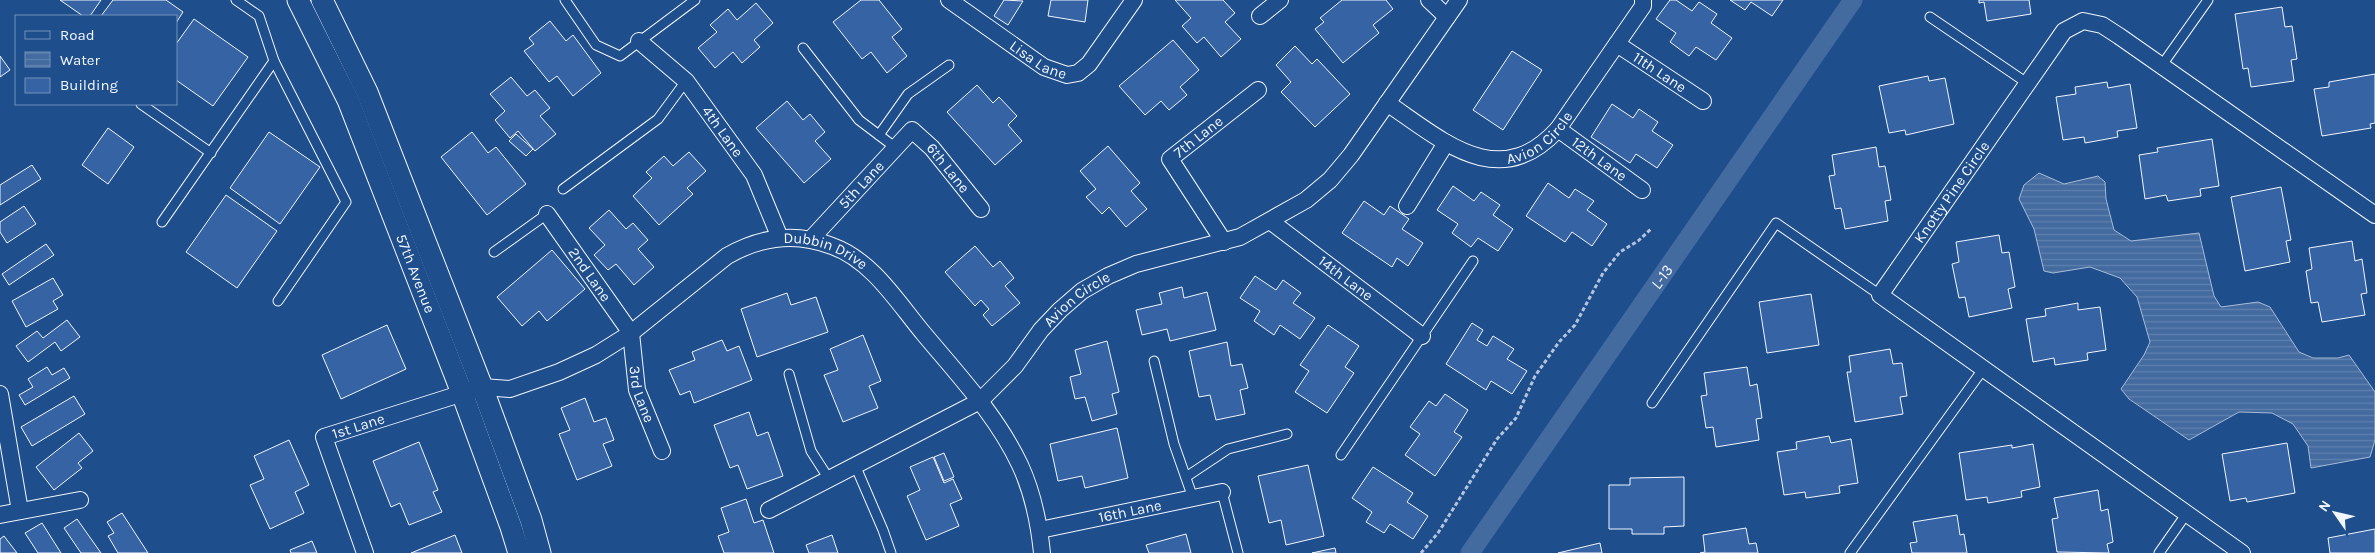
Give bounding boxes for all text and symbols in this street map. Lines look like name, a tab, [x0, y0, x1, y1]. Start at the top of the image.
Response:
legend	[15, 15, 178, 105]
text: Road	[60, 26, 95, 44]
street label: Lisa Lane	[1006, 37, 1069, 83]
street label: 11th Lane	[1629, 48, 1690, 96]
text: Water	[60, 51, 101, 69]
text: Building	[60, 76, 118, 94]
street label: 4th Lane	[698, 102, 747, 161]
street label: Avion Circle	[1505, 108, 1576, 168]
street label: 7th Lane	[1170, 112, 1226, 162]
street label: 12th Lane	[1568, 133, 1630, 185]
street label: Knotty Pine Circle	[1910, 138, 1993, 246]
street label: 6th Lane	[923, 139, 973, 196]
street label: 5th Lane	[835, 157, 888, 212]
street label: Dubbin Drive	[783, 229, 871, 273]
street label: 57th Avenue	[392, 231, 439, 316]
street label: 2nd Lane	[564, 244, 615, 305]
street label: 14th Lane	[1315, 252, 1377, 305]
water label: L-13	[1647, 261, 1677, 293]
street label: Avion Circle	[1040, 268, 1113, 331]
street label: 3rd Lane	[625, 365, 658, 425]
street label: 1st Lane	[330, 409, 387, 443]
north arrow	[2310, 488, 2360, 538]
street label: 16th Lane	[1097, 496, 1163, 527]
text: N	[2315, 497, 2334, 515]

